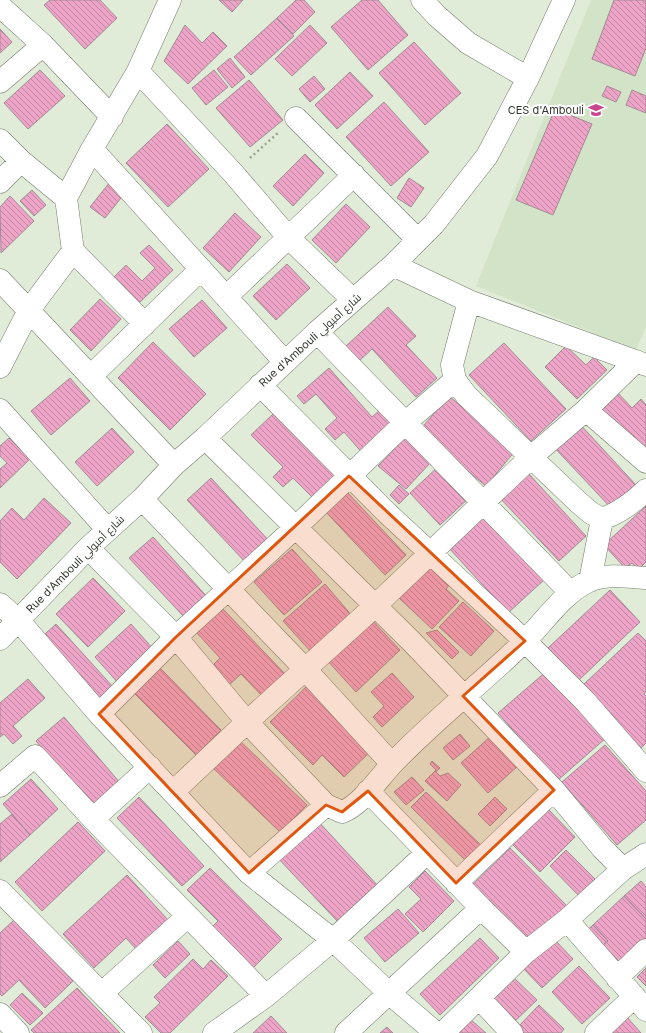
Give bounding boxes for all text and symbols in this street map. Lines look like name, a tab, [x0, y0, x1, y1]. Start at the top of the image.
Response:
school or university icon: CES d'Ambouli	[587, 101, 605, 119]
place label: CES d'Ambouli	[508, 103, 584, 117]
street label: Rue d'Ambouli شارع أمبولي	[256, 290, 365, 391]
street label: Rue d'Ambouli شارع أمبولي	[23, 512, 128, 617]

